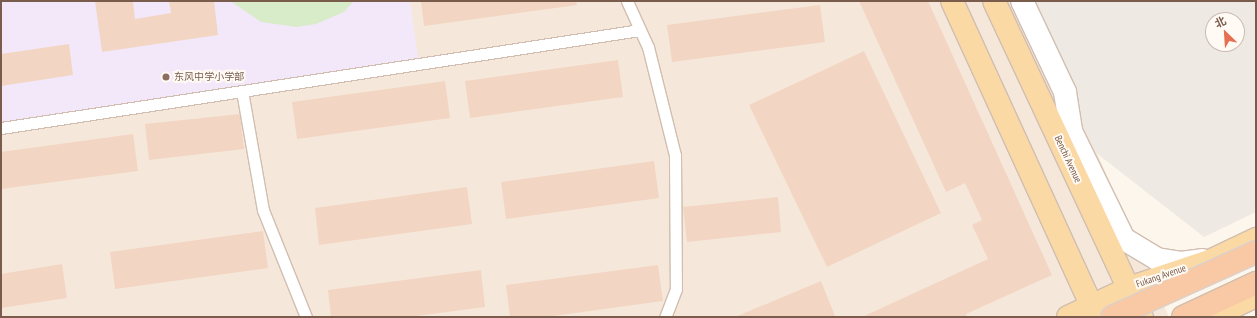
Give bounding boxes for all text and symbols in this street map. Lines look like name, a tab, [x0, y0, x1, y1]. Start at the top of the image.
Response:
north arrow	[1205, 12, 1245, 52]
text: 北	[1212, 13, 1228, 31]
place label: 东风中学小学部	[174, 71, 244, 83]
marker: 东风中学小学部	[161, 72, 171, 82]
street label: Benchi Avenue	[1052, 133, 1084, 185]
street label: Fukang Avenue	[1134, 262, 1188, 290]

